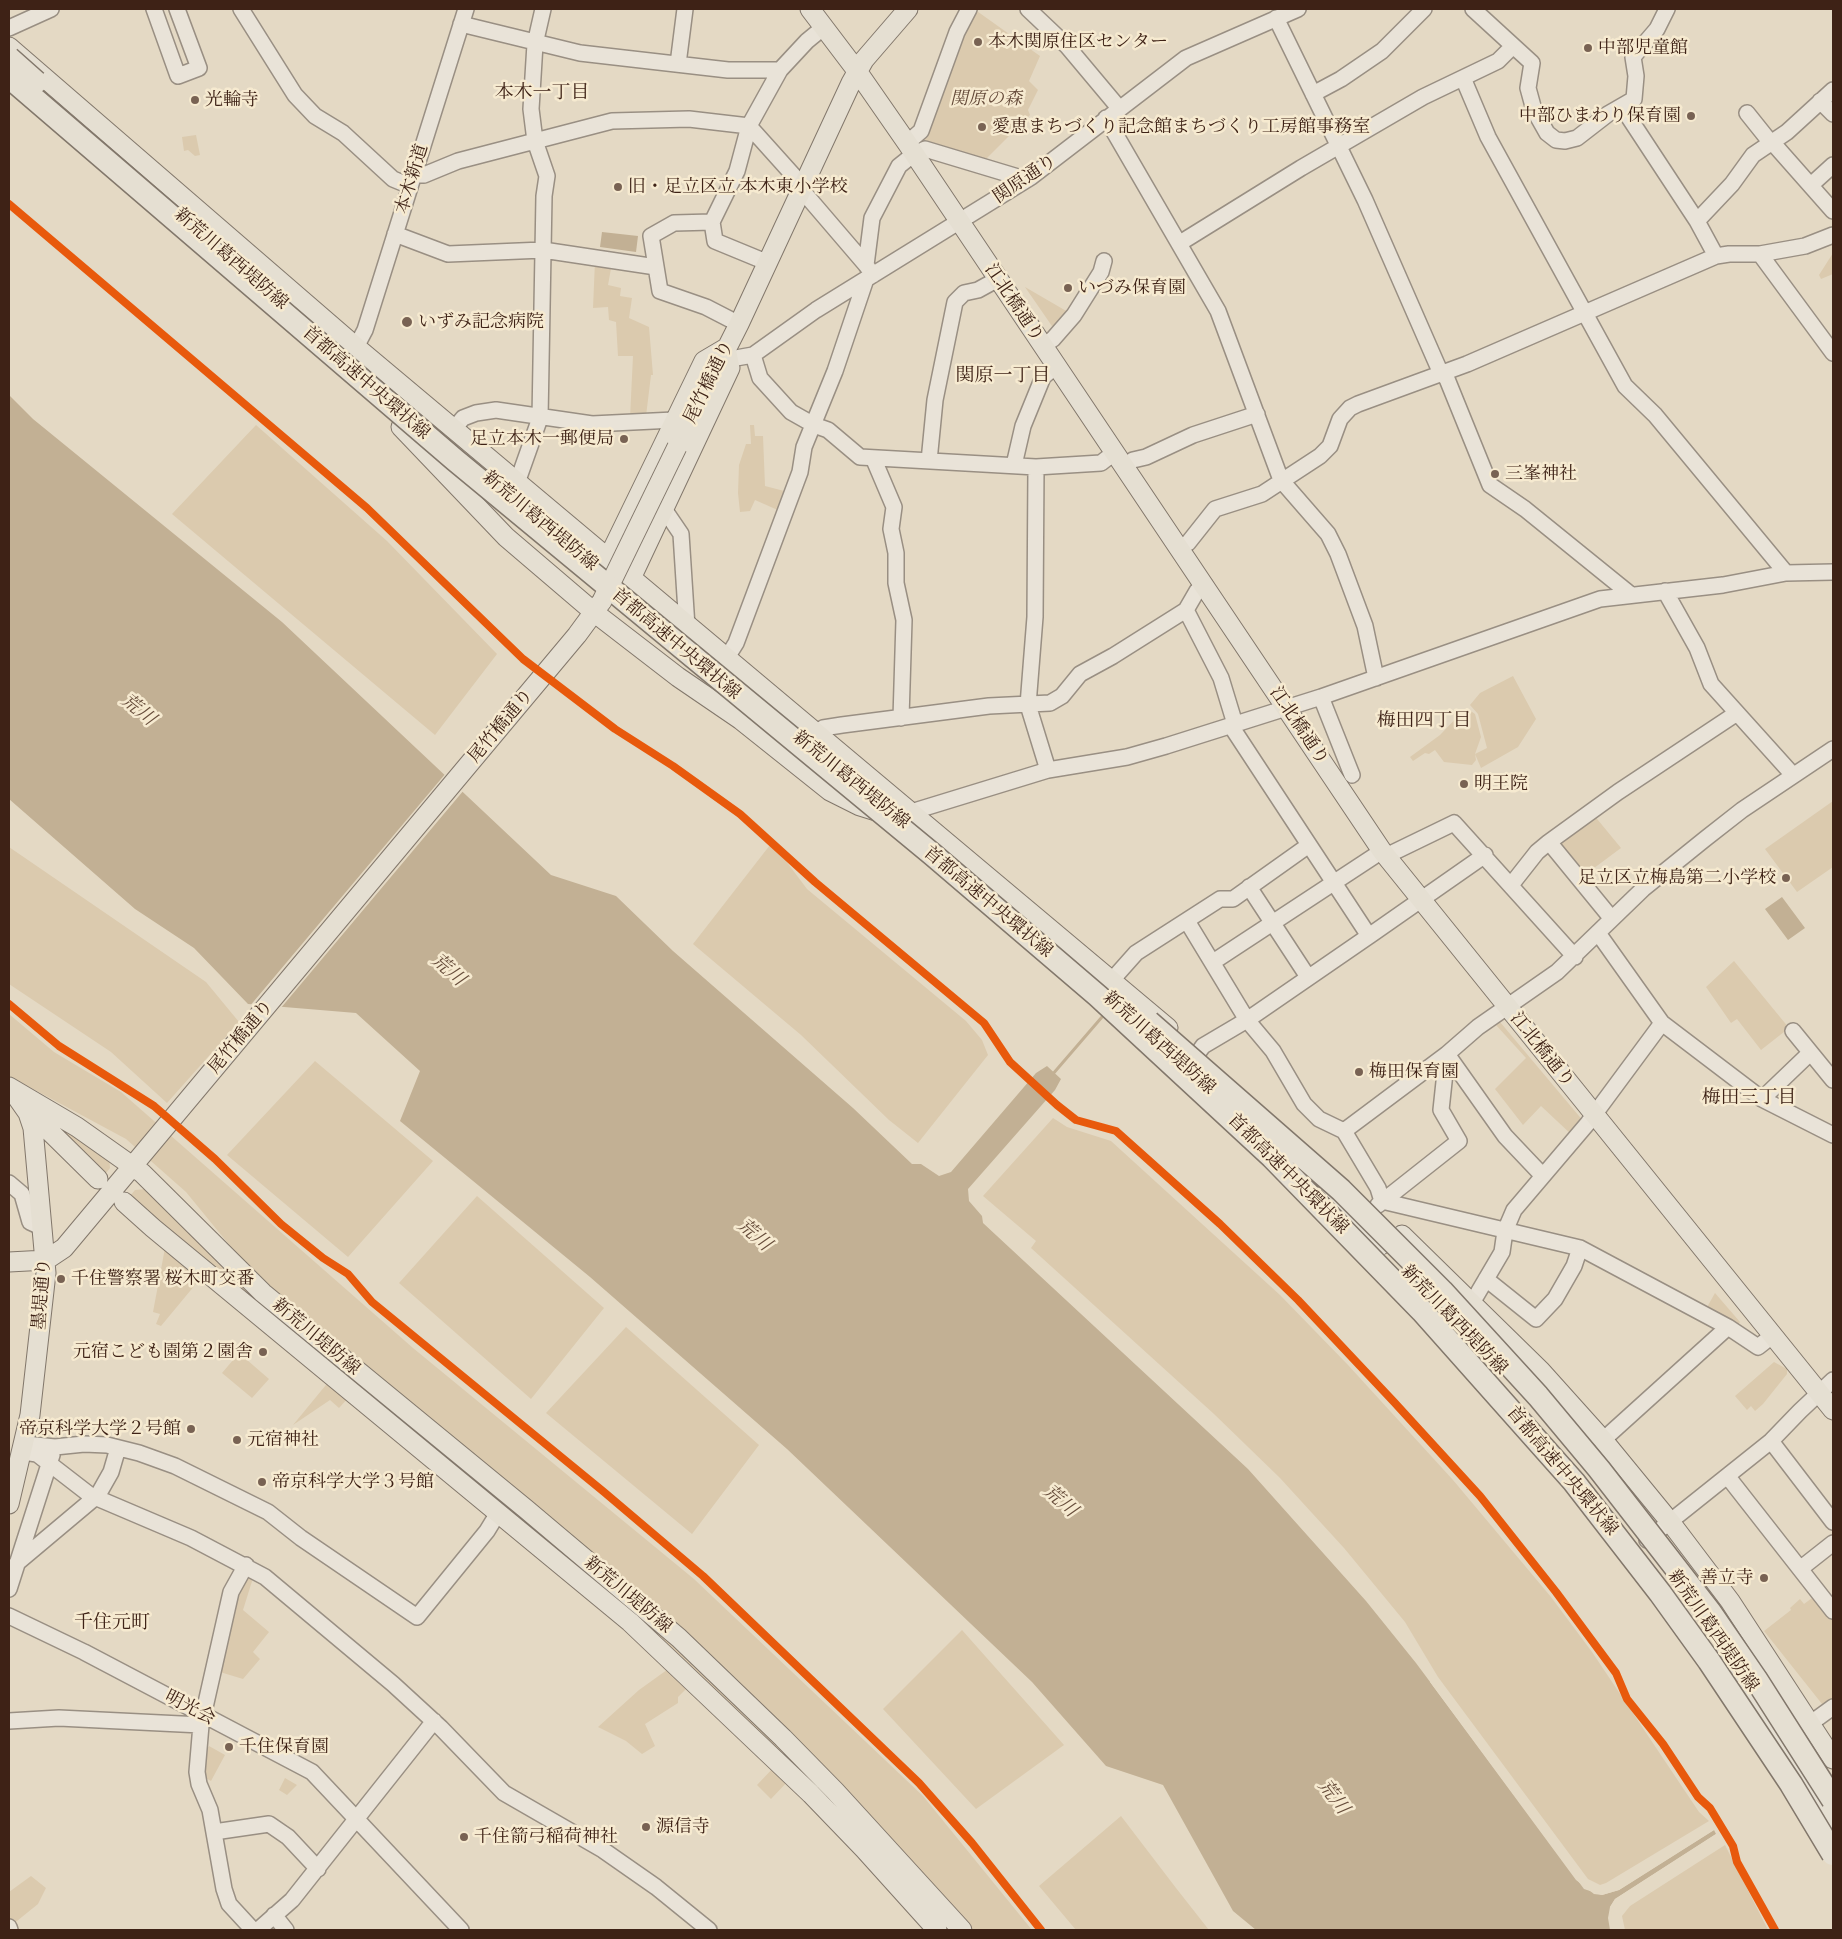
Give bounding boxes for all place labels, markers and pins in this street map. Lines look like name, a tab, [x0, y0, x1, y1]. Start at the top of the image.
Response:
place label: 本木関原住区センター	[988, 31, 1168, 53]
marker: 本木関原住区センター	[972, 36, 984, 48]
place label: 中部児童館	[1598, 37, 1688, 59]
marker: 中部児童館	[1582, 42, 1594, 54]
place label: 光輪寺	[205, 89, 259, 111]
marker: 光輪寺	[189, 94, 201, 106]
place label: 中部ひまわり保育園	[1519, 105, 1681, 127]
marker: 中部ひまわり保育園	[1685, 110, 1697, 122]
place label: 愛恵まちづくり記念館まちづくり工房館事務室	[992, 116, 1370, 138]
marker: 愛恵まちづくり記念館まちづくり工房館事務室	[976, 121, 988, 133]
place label: 旧・足立区立 本木東小学校	[628, 176, 848, 198]
marker: 旧・足立区立 本木東小学校	[612, 181, 624, 193]
place label: いづみ保育園	[1078, 277, 1186, 299]
marker: いづみ保育園	[1062, 282, 1074, 294]
place label: いずみ記念病院	[418, 311, 544, 333]
marker: いずみ記念病院	[400, 315, 414, 329]
place label: 足立本木一郵便局	[470, 428, 614, 450]
marker: 足立本木一郵便局	[618, 433, 630, 445]
place label: 三峯神社	[1505, 463, 1577, 485]
marker: 三峯神社	[1489, 468, 1501, 480]
place label: 明王院	[1474, 773, 1528, 795]
marker: 明王院	[1458, 778, 1470, 790]
place label: 足立区立梅島第二小学校	[1578, 867, 1776, 889]
marker: 足立区立梅島第二小学校	[1780, 872, 1792, 884]
place label: 梅田保育園	[1369, 1061, 1459, 1083]
marker: 梅田保育園	[1353, 1066, 1365, 1078]
place label: 千住警察署 桜木町交番	[71, 1268, 255, 1290]
marker: 千住警察署 桜木町交番	[55, 1273, 67, 1285]
place label: 元宿こども園第２園舎	[73, 1341, 253, 1363]
marker: 元宿こども園第２園舎	[257, 1346, 269, 1358]
place label: 帝京科学大学２号館	[19, 1418, 181, 1440]
marker: 帝京科学大学２号館	[185, 1423, 197, 1435]
place label: 元宿神社	[247, 1429, 319, 1451]
marker: 元宿神社	[231, 1434, 243, 1446]
place label: 帝京科学大学３号館	[272, 1471, 434, 1493]
marker: 帝京科学大学３号館	[256, 1476, 268, 1488]
place label: 善立寺	[1700, 1567, 1754, 1589]
marker: 善立寺	[1758, 1572, 1770, 1584]
place label: 千住保育園	[239, 1736, 329, 1758]
marker: 千住保育園	[223, 1741, 235, 1753]
place label: 源信寺	[656, 1816, 710, 1838]
marker: 源信寺	[640, 1821, 652, 1833]
place label: 千住箭弓稲荷神社	[474, 1826, 618, 1848]
marker: 千住箭弓稲荷神社	[458, 1831, 470, 1843]

